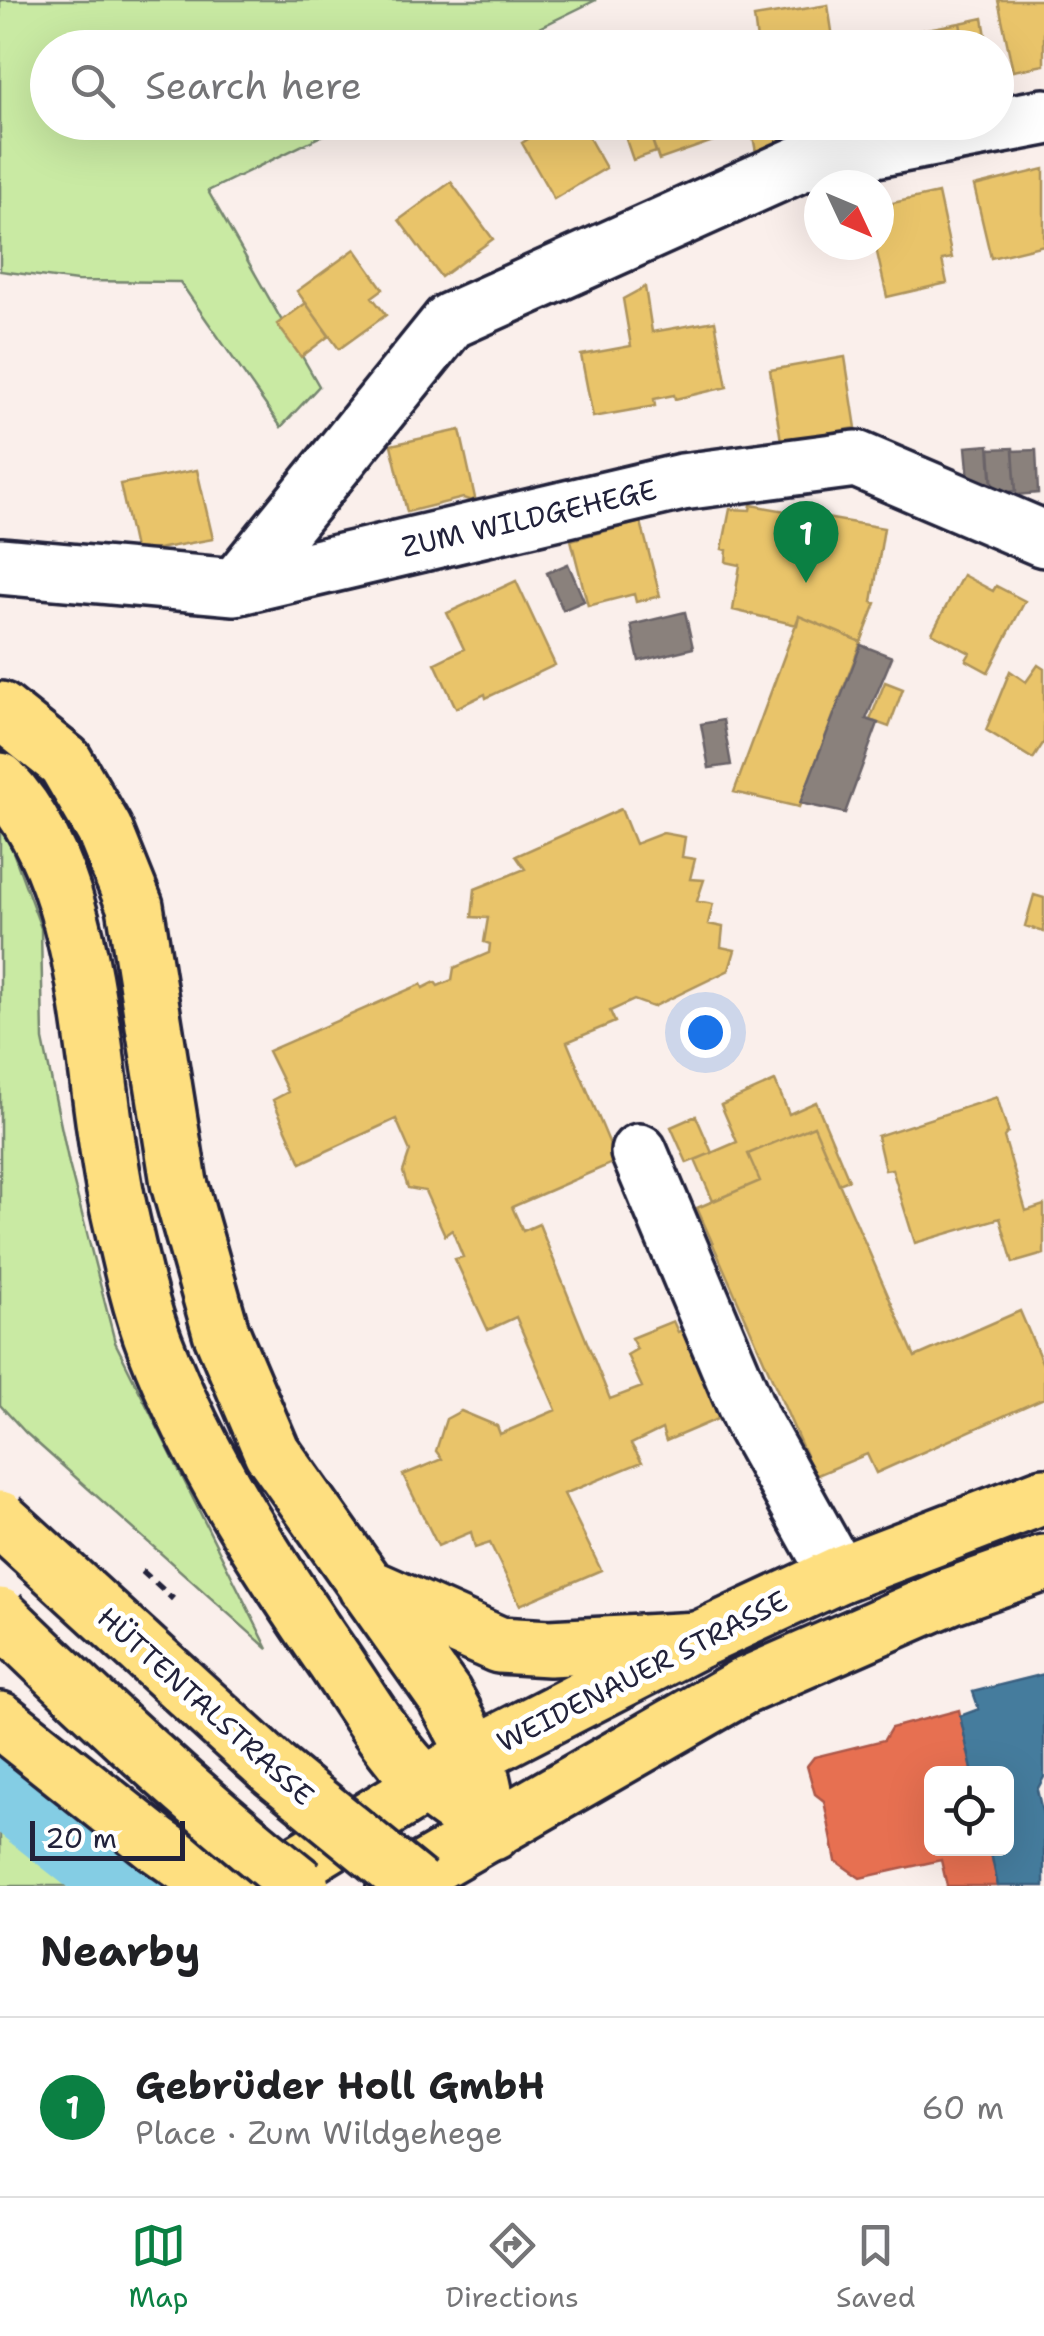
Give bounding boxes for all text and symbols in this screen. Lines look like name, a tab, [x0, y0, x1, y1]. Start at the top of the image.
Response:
search box	[30, 30, 1014, 140]
icon: search	[65, 58, 120, 113]
text: Search here	[145, 60, 362, 111]
north arrow	[804, 170, 894, 260]
street label: ZUM WILDGEHEGE	[398, 470, 660, 566]
pin: 1	[774, 500, 838, 583]
your location	[680, 1007, 731, 1058]
street label: WEIDENAUER STRASSE	[490, 1581, 794, 1761]
street label: HÜTTENTALSTRASSE	[89, 1598, 323, 1814]
map controls	[924, 1766, 1014, 1856]
button: locate	[924, 1766, 1014, 1856]
scale bar	[30, 1816, 185, 1860]
text: 20 m	[45, 1819, 117, 1857]
text: Nearby	[40, 1923, 200, 1979]
text: Gebrüder Holl GmbH	[135, 2060, 545, 2111]
text: 1	[65, 2086, 80, 2129]
text: 60 m	[922, 2086, 1004, 2129]
text: Place · Zum Wildgehege	[135, 2111, 503, 2154]
tab: Map	[129, 2218, 188, 2316]
tab: Directions	[445, 2218, 579, 2316]
tab: Saved	[836, 2218, 915, 2316]

